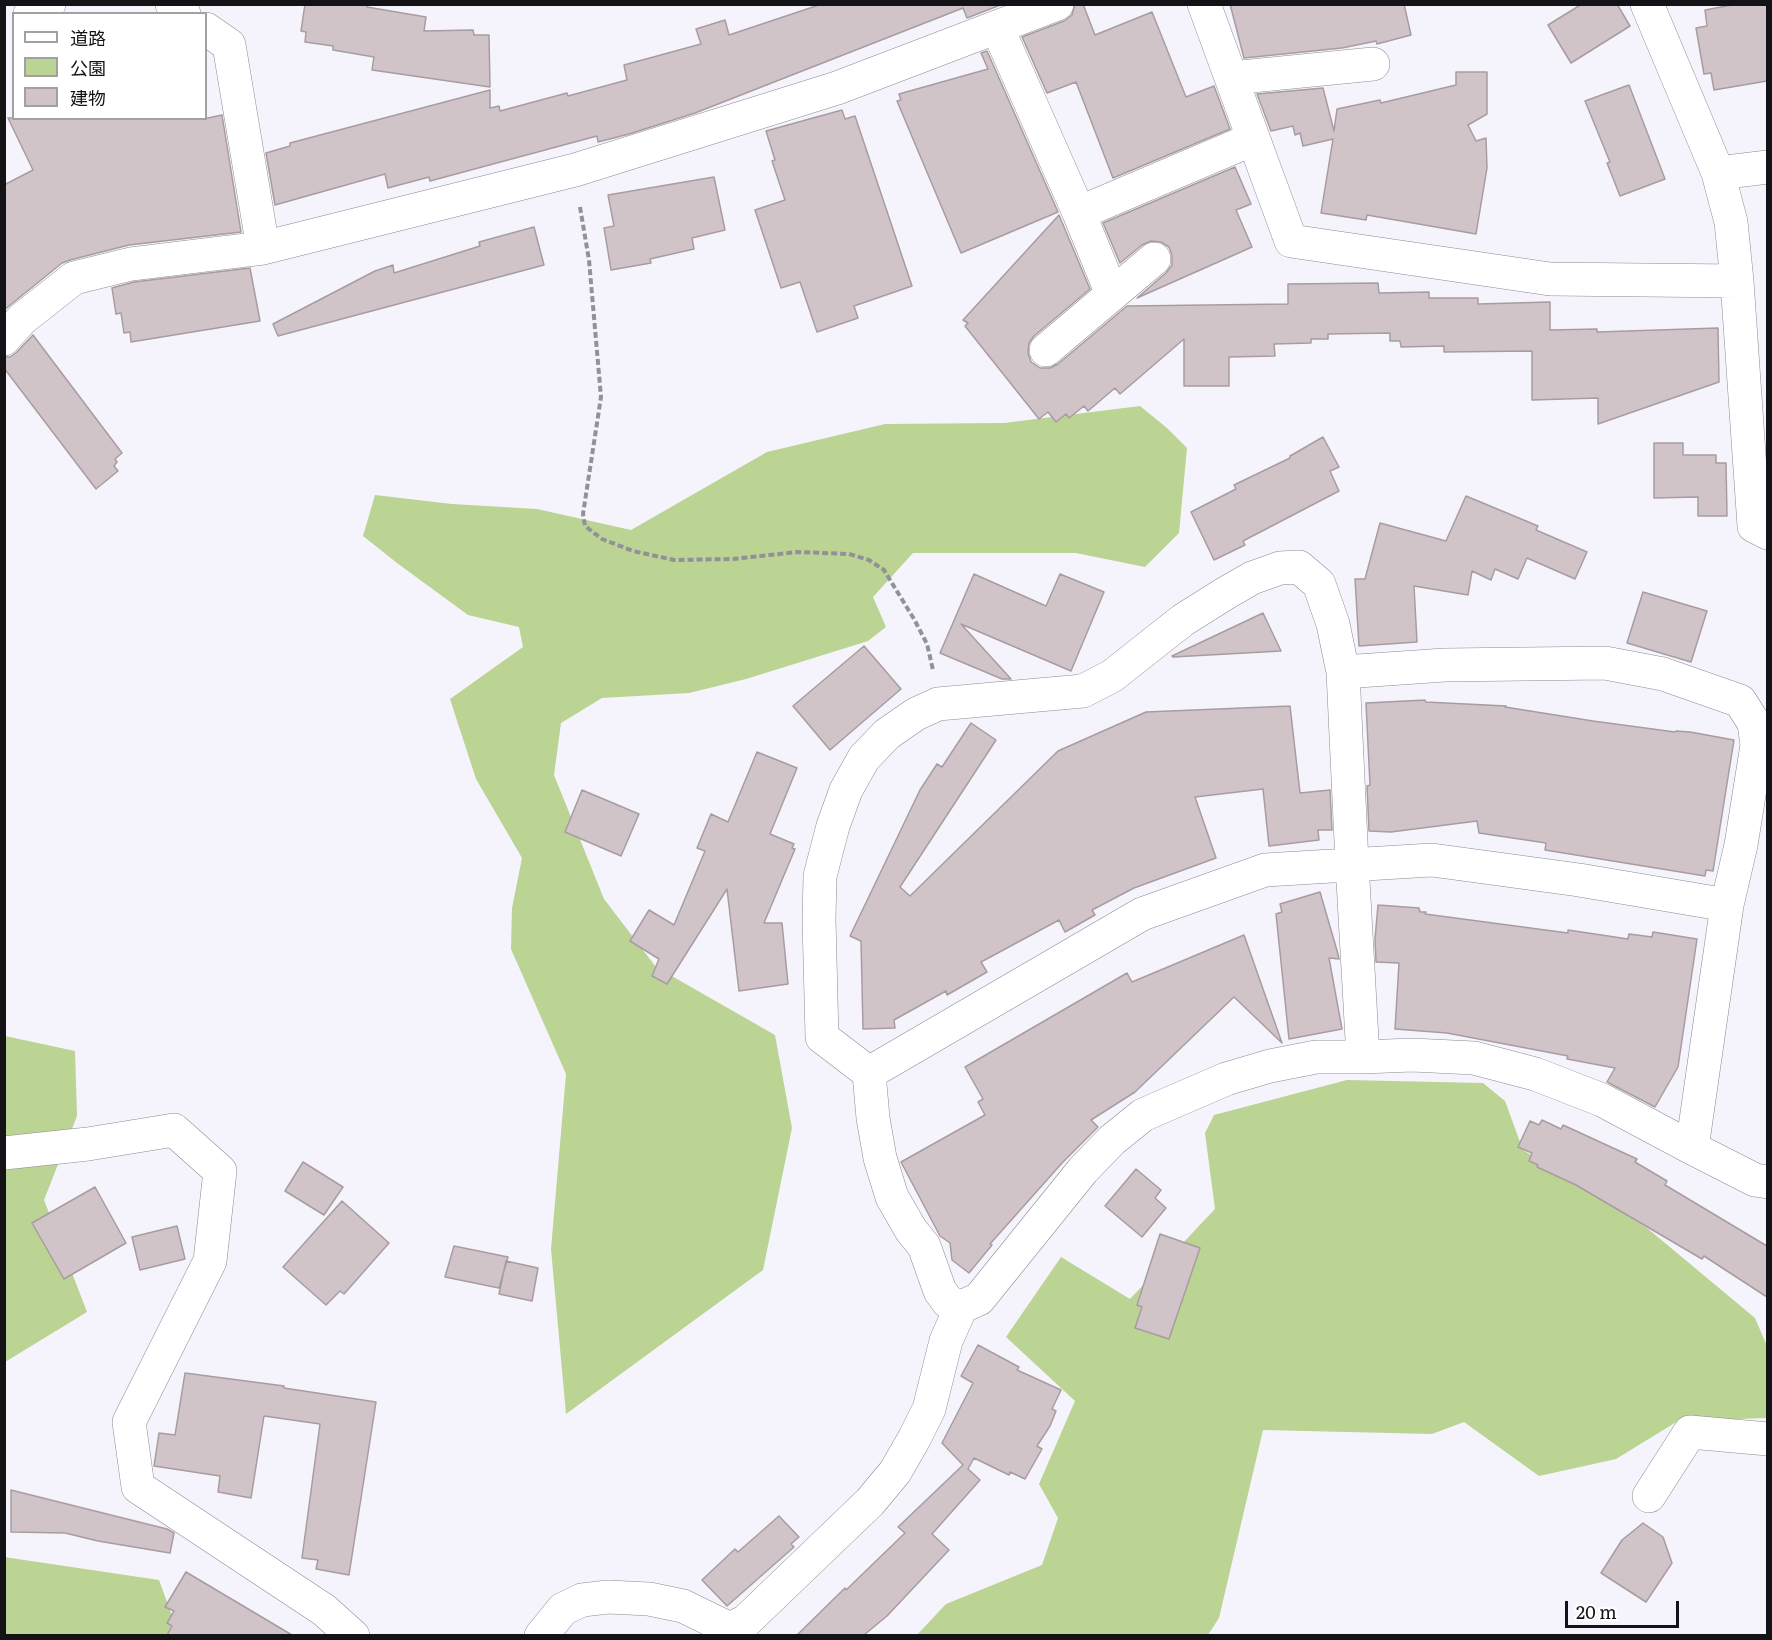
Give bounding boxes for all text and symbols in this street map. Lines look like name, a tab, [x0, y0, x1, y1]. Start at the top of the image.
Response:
legend	[12, 12, 207, 120]
text: 道路	[70, 24, 106, 51]
text: 公園	[70, 54, 106, 81]
text: 建物	[70, 84, 106, 111]
scale bar	[1568, 1589, 1682, 1627]
text: 20 m	[1576, 1598, 1617, 1625]

